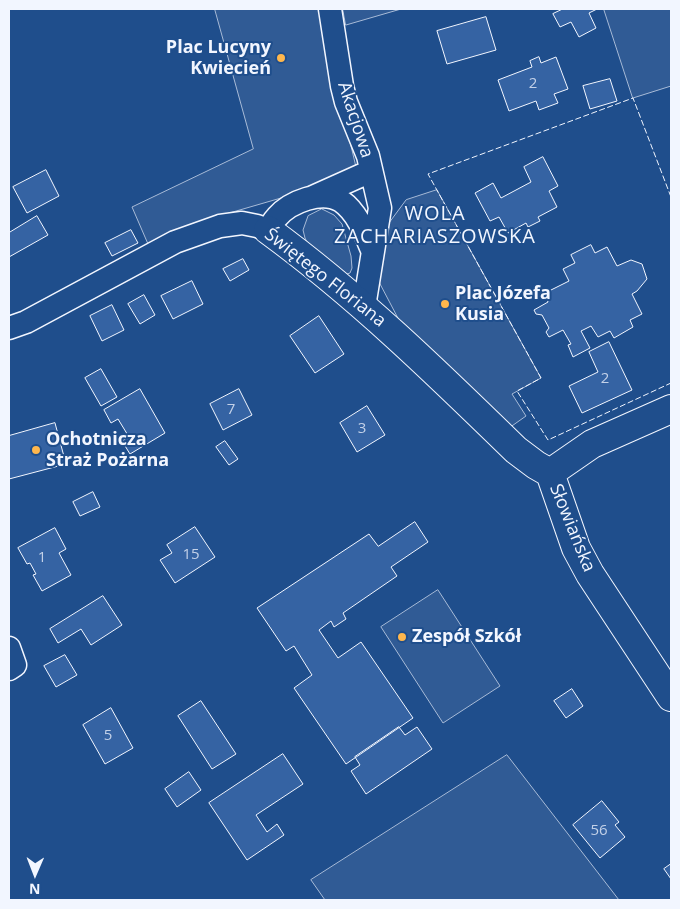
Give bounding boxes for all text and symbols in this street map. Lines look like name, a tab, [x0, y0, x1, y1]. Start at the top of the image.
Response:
place label: Plac Lucyny Kwiecień	[166, 37, 271, 80]
marker: Plac Lucyny Kwiecień	[275, 52, 287, 64]
house number: 2	[529, 75, 537, 93]
street label: Akacjowa	[333, 79, 377, 161]
district label: WOLA ZACHARIASZOWSKA	[332, 202, 538, 249]
street label: Świętego Floriana	[260, 224, 390, 332]
place label: Plac Józefa Kusia	[455, 283, 551, 326]
marker: Plac Józefa Kusia	[439, 298, 451, 310]
house number: 2	[601, 370, 609, 388]
house number: 7	[227, 401, 235, 419]
house number: 3	[358, 420, 366, 438]
place label: Ochotnicza Straż Pożarna	[46, 429, 169, 472]
marker: Ochotnicza Straż Pożarna	[30, 444, 42, 456]
street label: Słowiańska	[545, 481, 599, 575]
house number: 15	[182, 546, 200, 564]
house number: 1	[38, 549, 46, 567]
place label: Zespół Szkół	[412, 626, 521, 648]
marker: Zespół Szkół	[396, 631, 408, 643]
house number: 5	[104, 727, 112, 745]
house number: 56	[590, 822, 608, 840]
north arrow	[10, 849, 60, 899]
text: N	[29, 880, 41, 899]

